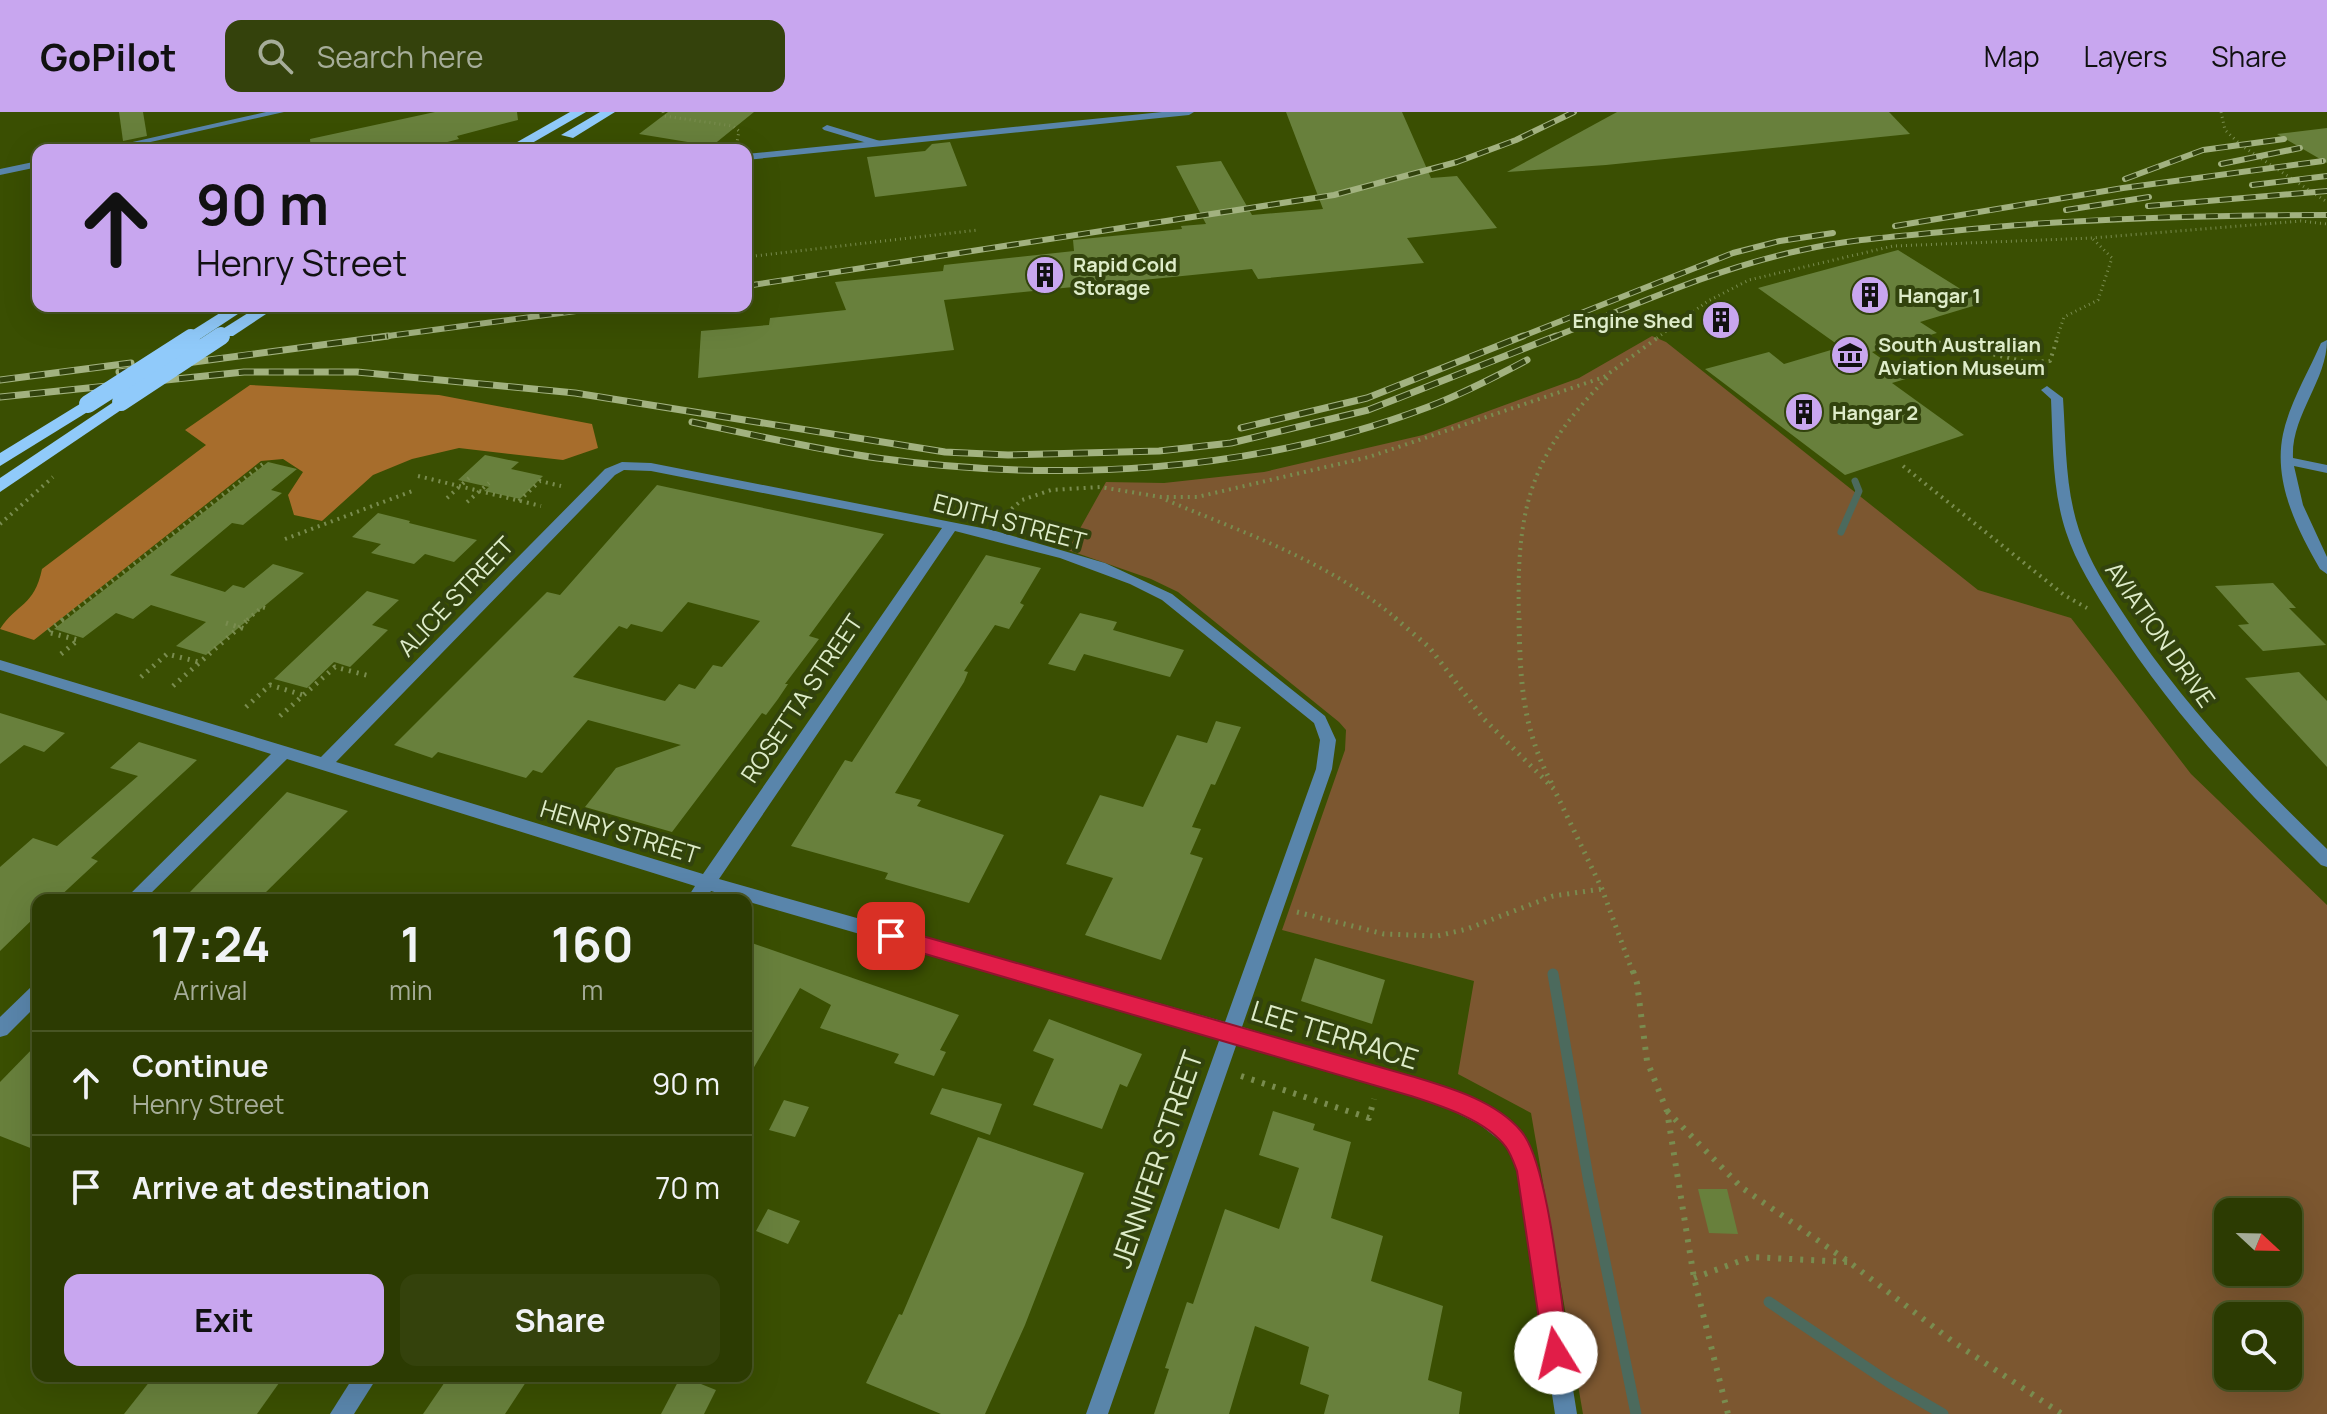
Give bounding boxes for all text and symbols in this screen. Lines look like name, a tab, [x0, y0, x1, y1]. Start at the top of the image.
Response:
search box	[225, 20, 785, 92]
text: GoPilot	[40, 30, 177, 82]
icon: search	[253, 34, 297, 78]
text: Search here	[317, 36, 484, 77]
text: Map	[1984, 37, 2040, 75]
text: Layers	[2084, 37, 2167, 75]
text: Share	[2211, 37, 2287, 75]
text: 90 m	[196, 165, 329, 242]
icon: ahead	[64, 176, 168, 280]
text: Henry Street	[196, 238, 407, 287]
place label: Rapid Cold Storage	[1073, 251, 1177, 301]
building icon: Rapid Cold Storage	[1024, 254, 1066, 296]
building icon: Hangar 1	[1849, 274, 1891, 316]
place label: Hangar 1	[1898, 282, 1981, 309]
building icon: Engine Shed	[1700, 299, 1742, 341]
place label: Engine Shed	[1572, 307, 1693, 334]
place label: South Australian Aviation Museum	[1878, 331, 2045, 381]
museum icon: South Australian Aviation Museum	[1829, 334, 1871, 376]
building icon: Hangar 2	[1783, 391, 1825, 433]
place label: Hangar 2	[1832, 399, 1918, 426]
street label: EDITH STREET	[930, 485, 1091, 557]
street label: ALICE STREET	[389, 528, 521, 663]
street label: AVIATION DRIVE	[2098, 555, 2224, 713]
street label: ROSETTA STREET	[732, 607, 870, 789]
street label: HENRY STREET	[537, 791, 704, 871]
pin	[857, 902, 925, 970]
text: 17:24	[151, 911, 270, 976]
text: 1	[400, 911, 421, 976]
text: 160	[551, 911, 633, 976]
icon: arrive	[869, 914, 913, 958]
text: Arrival	[173, 972, 248, 1008]
text: min	[389, 972, 433, 1008]
text: m	[581, 972, 603, 1008]
street label: LEE TERRACE	[1247, 991, 1423, 1077]
text: Continue	[132, 1045, 268, 1086]
street label: JENNIFER STREET	[1101, 1045, 1211, 1273]
icon: ahead	[64, 1061, 108, 1105]
text: 90 m	[652, 1063, 720, 1104]
text: Henry Street	[132, 1086, 285, 1122]
icon: arrive	[64, 1165, 108, 1209]
text: Arrive at destination	[132, 1167, 430, 1208]
text: 70 m	[655, 1167, 720, 1208]
north arrow	[2214, 1198, 2302, 1286]
map controls	[2214, 1198, 2302, 1390]
button: Exit	[64, 1274, 384, 1366]
button: Share	[400, 1274, 720, 1366]
button: search	[2214, 1302, 2302, 1390]
position arrow	[1514, 1311, 1598, 1395]

